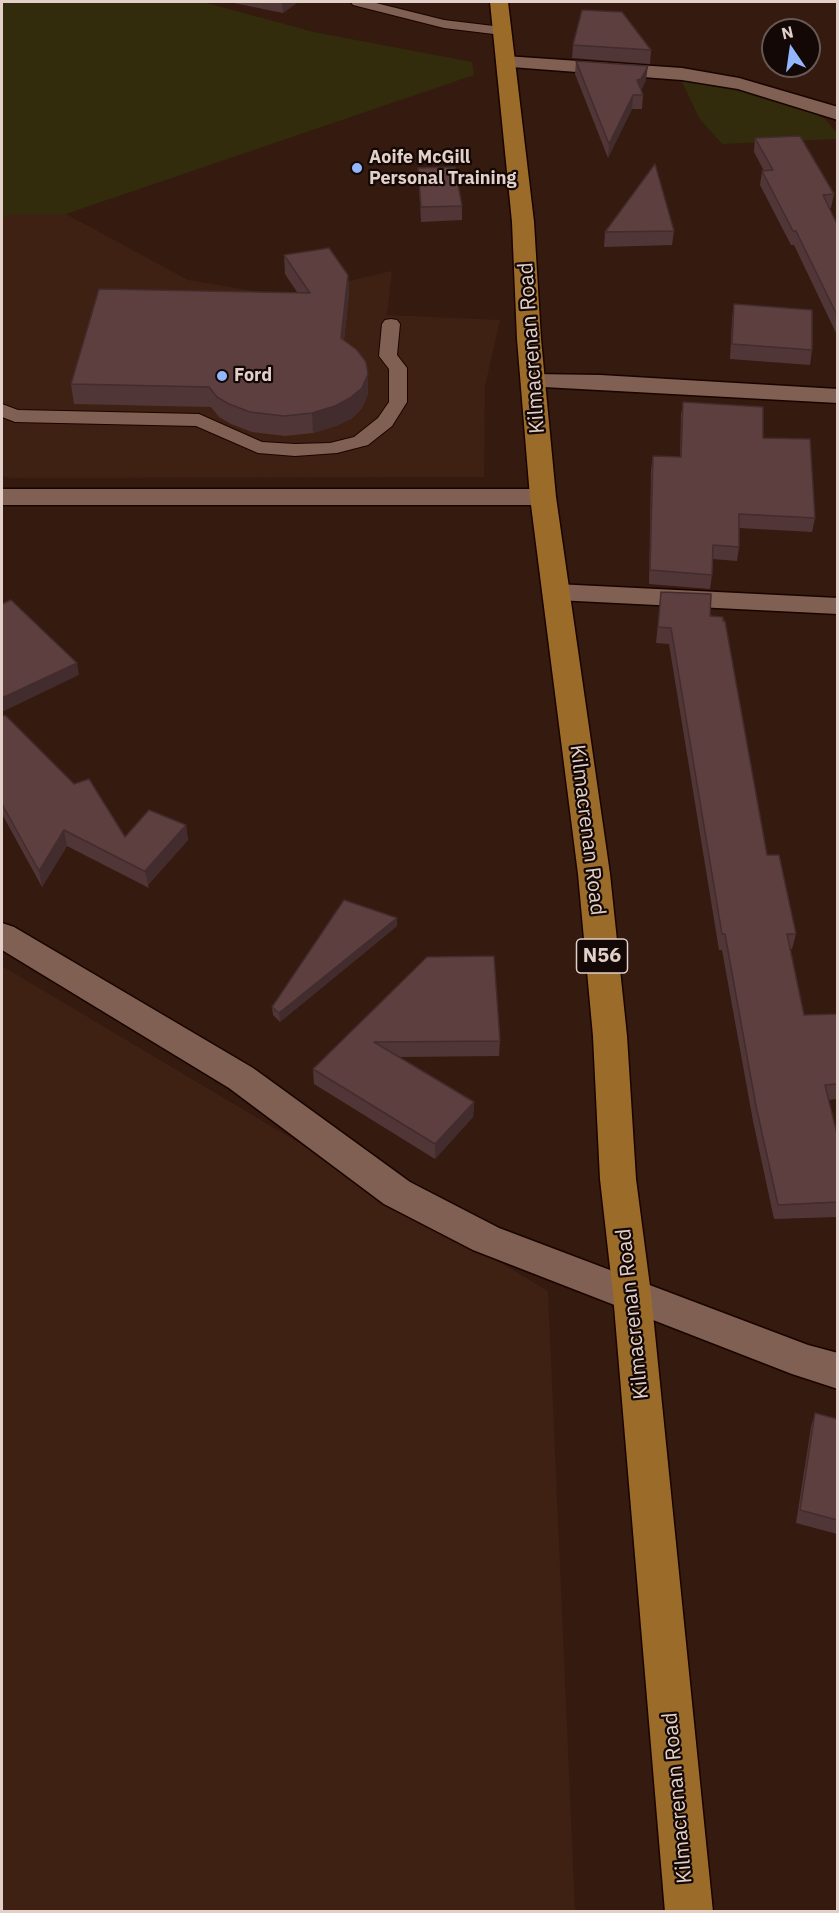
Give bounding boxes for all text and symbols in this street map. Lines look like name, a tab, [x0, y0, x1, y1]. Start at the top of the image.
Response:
north arrow	[761, 18, 821, 78]
text: N	[780, 21, 795, 43]
place label: Aoife McGill Personal Training	[369, 147, 516, 190]
marker: Aoife McGill Personal Training	[350, 161, 364, 175]
street label: Kilmacrenan Road	[513, 261, 551, 435]
place label: Ford	[234, 365, 272, 387]
marker: Ford	[215, 369, 229, 383]
street label: Kilmacrenan Road	[564, 743, 610, 917]
road number: N56	[576, 939, 628, 973]
street label: Kilmacrenan Road	[611, 1227, 655, 1401]
street label: Kilmacrenan Road	[658, 1711, 698, 1885]

